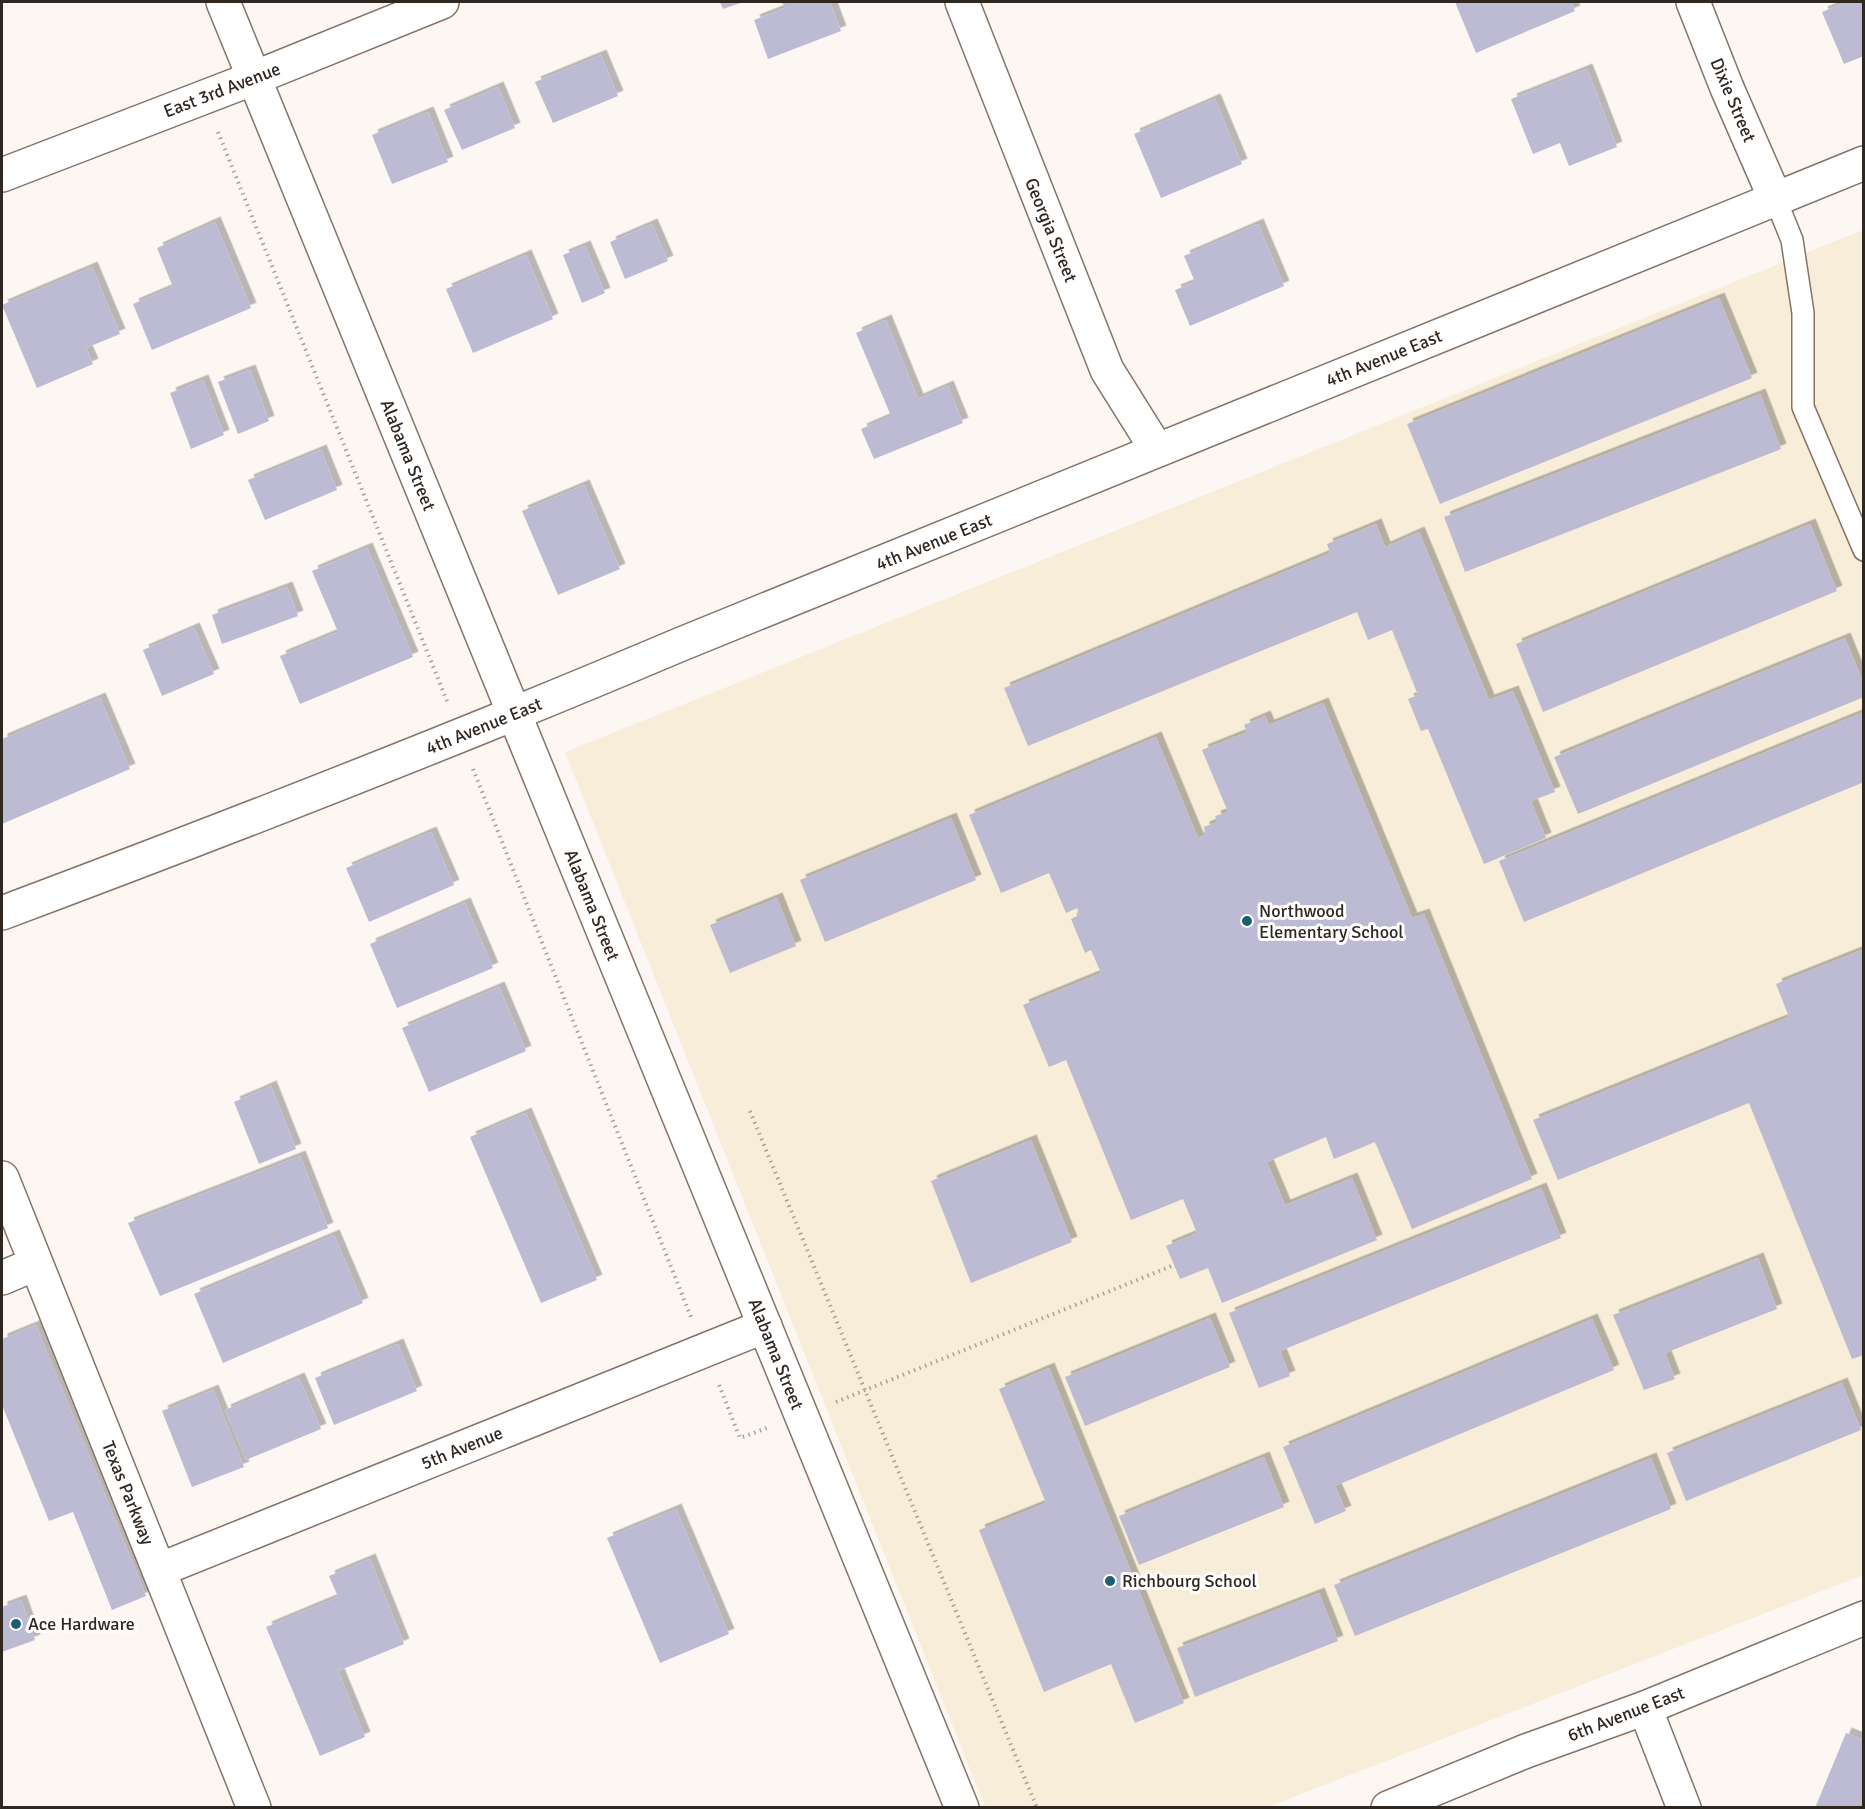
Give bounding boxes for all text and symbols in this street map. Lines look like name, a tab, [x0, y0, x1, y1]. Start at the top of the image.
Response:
street label: Dixie Street	[1705, 54, 1761, 146]
street label: East 3rd Avenue	[160, 58, 284, 122]
street label: Georgia Street	[1020, 175, 1082, 285]
street label: 4th Avenue East	[1323, 325, 1445, 391]
street label: Alabama Street	[376, 396, 440, 514]
street label: 4th Avenue East	[873, 509, 995, 575]
street label: 4th Avenue East	[423, 693, 545, 759]
street label: Alabama Street	[560, 846, 624, 964]
place label: Northwood Elementary School	[1259, 900, 1404, 943]
marker: Northwood Elementary School	[1240, 914, 1254, 928]
street label: Alabama Street	[744, 1295, 808, 1413]
street label: 5th Avenue	[418, 1422, 506, 1474]
street label: Texas Parkway	[97, 1438, 159, 1549]
place label: Richbourg School	[1122, 1570, 1257, 1592]
marker: Richbourg School	[1103, 1574, 1117, 1588]
place label: Ace Hardware	[28, 1613, 135, 1635]
marker: Ace Hardware	[9, 1617, 23, 1631]
street label: 6th Avenue East	[1564, 1682, 1688, 1746]

